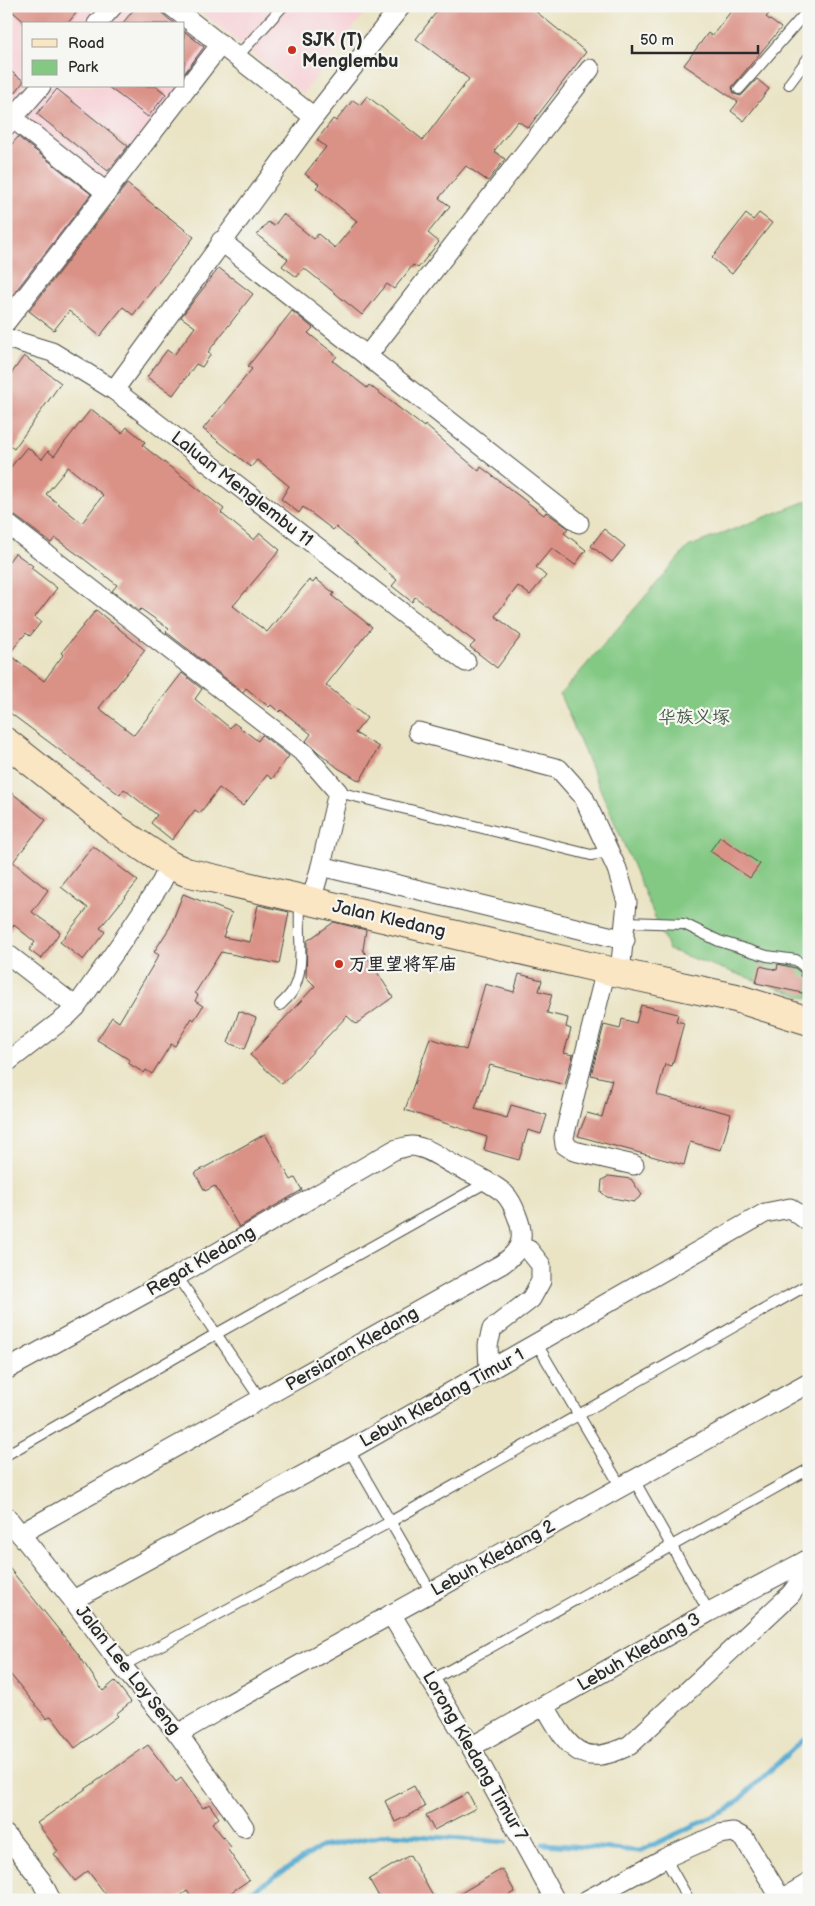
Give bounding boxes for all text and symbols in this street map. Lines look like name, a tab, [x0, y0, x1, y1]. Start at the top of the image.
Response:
legend	[22, 22, 185, 88]
scale bar	[632, 22, 759, 54]
place label: SJK (T) Menglembu	[302, 30, 398, 72]
text: 50 m	[640, 31, 674, 50]
text: Road	[68, 34, 104, 53]
marker: SJK (T) Menglembu	[286, 44, 298, 56]
text: Park	[68, 58, 99, 77]
street label: Laluan Menglembu 11	[167, 427, 317, 551]
park label: 华族义塚	[658, 707, 730, 728]
street label: Jalan Kledang	[330, 896, 448, 942]
place label: 万里望将军庙	[349, 954, 457, 975]
marker: 万里望将军庙	[333, 958, 345, 970]
street label: Regat Kledang	[143, 1221, 259, 1301]
street label: Persiaran Kledang	[282, 1302, 422, 1396]
street label: Lebuh Kledang Timur 1	[356, 1344, 528, 1452]
street label: Lebuh Kledang 2	[428, 1515, 559, 1601]
street label: Jalan Lee Loy Seng	[71, 1601, 185, 1739]
street label: Lebuh Kledang 3	[574, 1608, 704, 1696]
street label: Lorong Kledang Timur 7	[418, 1668, 532, 1845]

